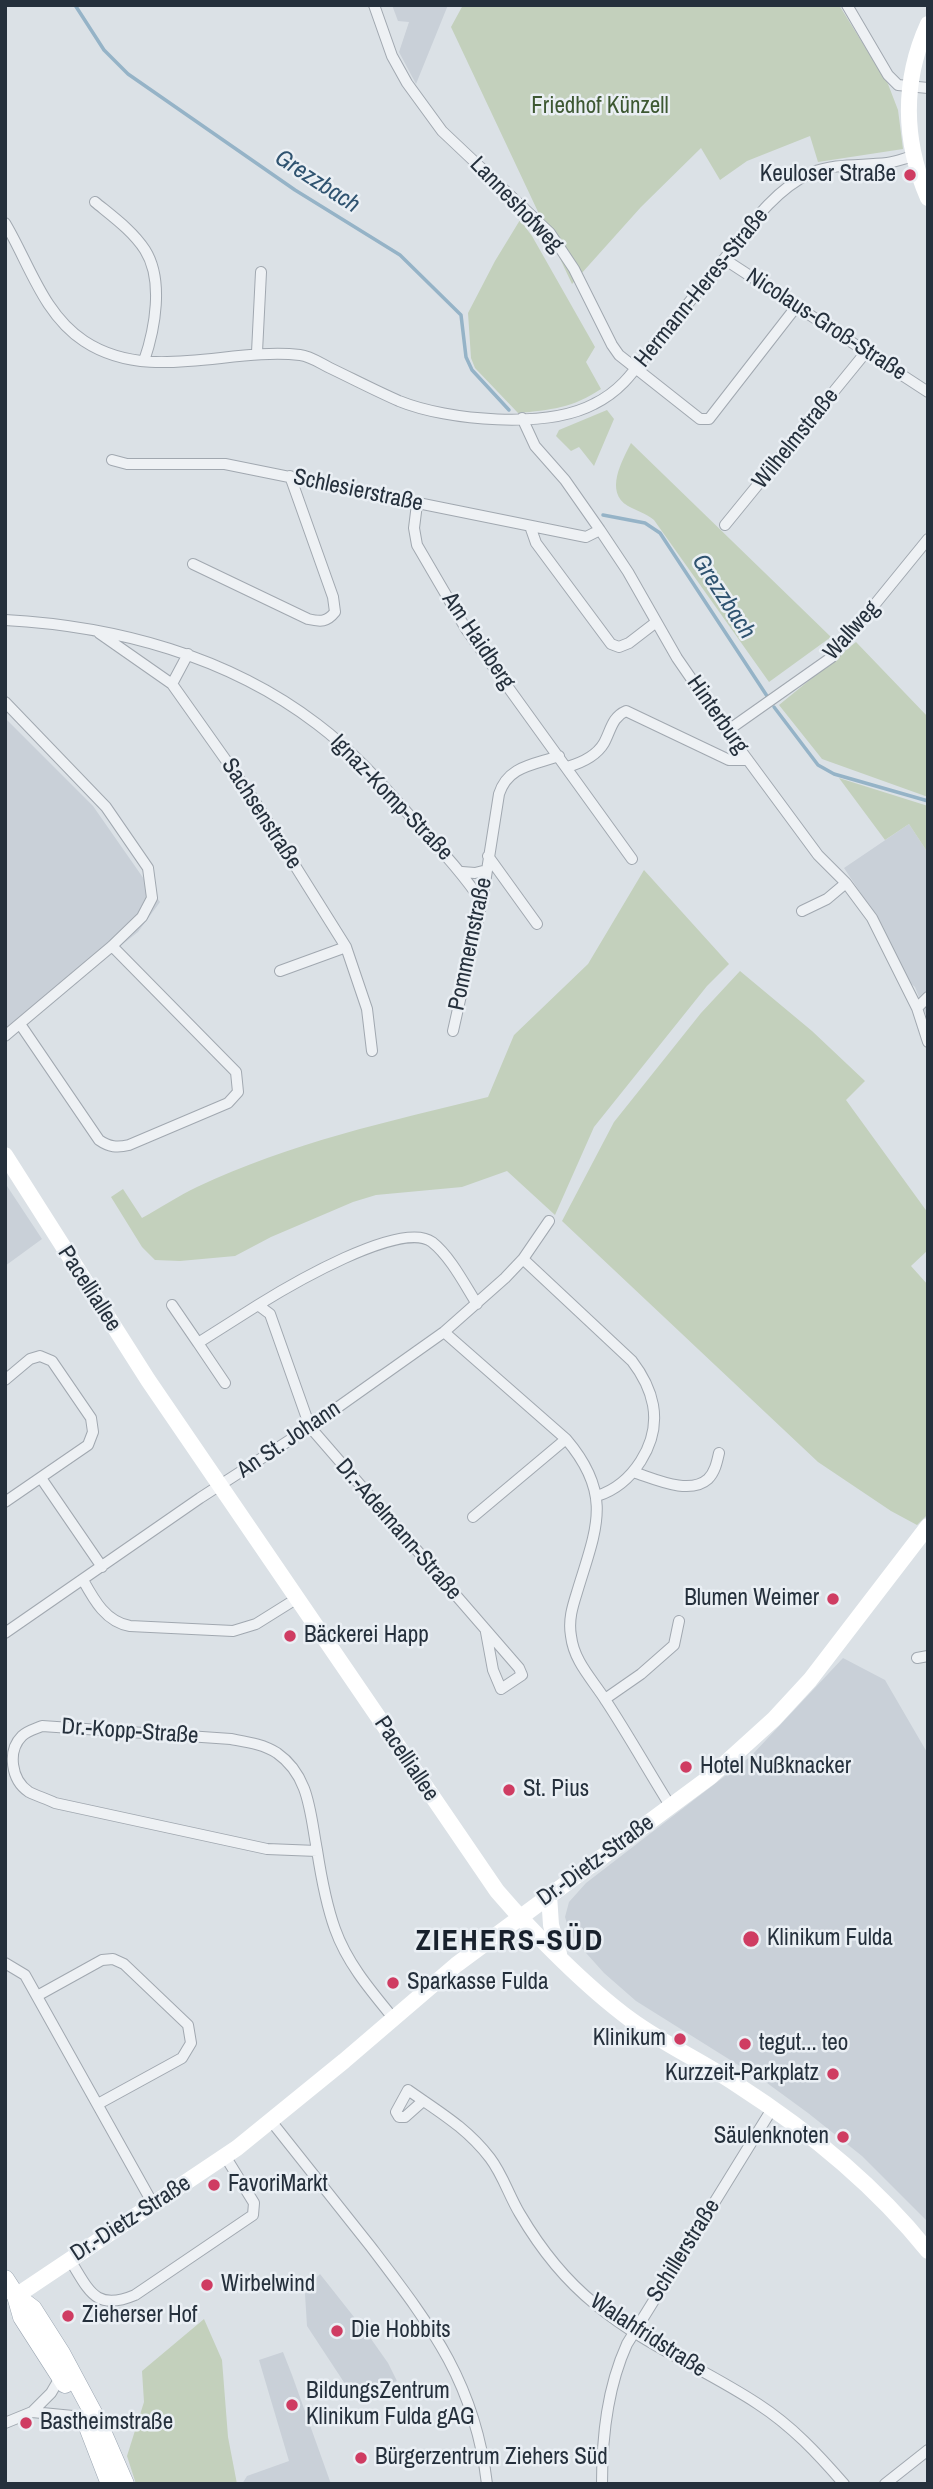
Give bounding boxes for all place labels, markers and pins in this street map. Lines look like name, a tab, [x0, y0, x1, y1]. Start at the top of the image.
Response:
place label: Keuloser Straße	[760, 161, 896, 189]
marker: Keuloser Straße	[902, 167, 918, 183]
place label: Blumen Weimer	[684, 1585, 819, 1613]
marker: Blumen Weimer	[825, 1591, 841, 1607]
place label: Bäckerei Happ	[304, 1622, 429, 1650]
marker: Bäckerei Happ	[282, 1628, 298, 1644]
place label: Hotel Nußknacker	[700, 1753, 851, 1781]
marker: Hotel Nußknacker	[678, 1759, 694, 1775]
place label: St. Pius	[523, 1776, 589, 1804]
marker: St. Pius	[501, 1782, 517, 1798]
place label: Klinikum Fulda	[767, 1925, 893, 1953]
marker: Klinikum Fulda	[741, 1929, 761, 1949]
place label: Sparkasse Fulda	[407, 1969, 549, 1997]
marker: Sparkasse Fulda	[385, 1975, 401, 1991]
place label: Klinikum	[593, 2025, 666, 2053]
place label: tegut... teo	[759, 2030, 848, 2058]
marker: Klinikum	[672, 2031, 688, 2047]
marker: tegut... teo	[737, 2036, 753, 2052]
place label: Kurzzeit-Parkplatz	[665, 2060, 819, 2088]
marker: Kurzzeit-Parkplatz	[825, 2066, 841, 2082]
place label: Säulenknoten	[714, 2123, 829, 2151]
marker: Säulenknoten	[835, 2129, 851, 2145]
place label: FavoriMarkt	[228, 2171, 328, 2199]
marker: FavoriMarkt	[206, 2177, 222, 2193]
place label: Wirbelwind	[221, 2271, 315, 2299]
marker: Wirbelwind	[199, 2277, 215, 2293]
place label: Zieherser Hof	[82, 2302, 197, 2330]
marker: Zieherser Hof	[60, 2308, 76, 2324]
place label: Die Hobbits	[351, 2317, 451, 2345]
marker: Die Hobbits	[329, 2323, 345, 2339]
place label: BildungsZentrum Klinikum Fulda gAG	[306, 2378, 475, 2432]
marker: BildungsZentrum Klinikum Fulda gAG	[284, 2397, 300, 2413]
place label: Bastheimstraße	[40, 2409, 173, 2437]
marker: Bastheimstraße	[18, 2415, 34, 2431]
place label: Bürgerzentrum Ziehers Süd	[375, 2444, 608, 2472]
marker: Bürgerzentrum Ziehers Süd	[353, 2450, 369, 2466]

